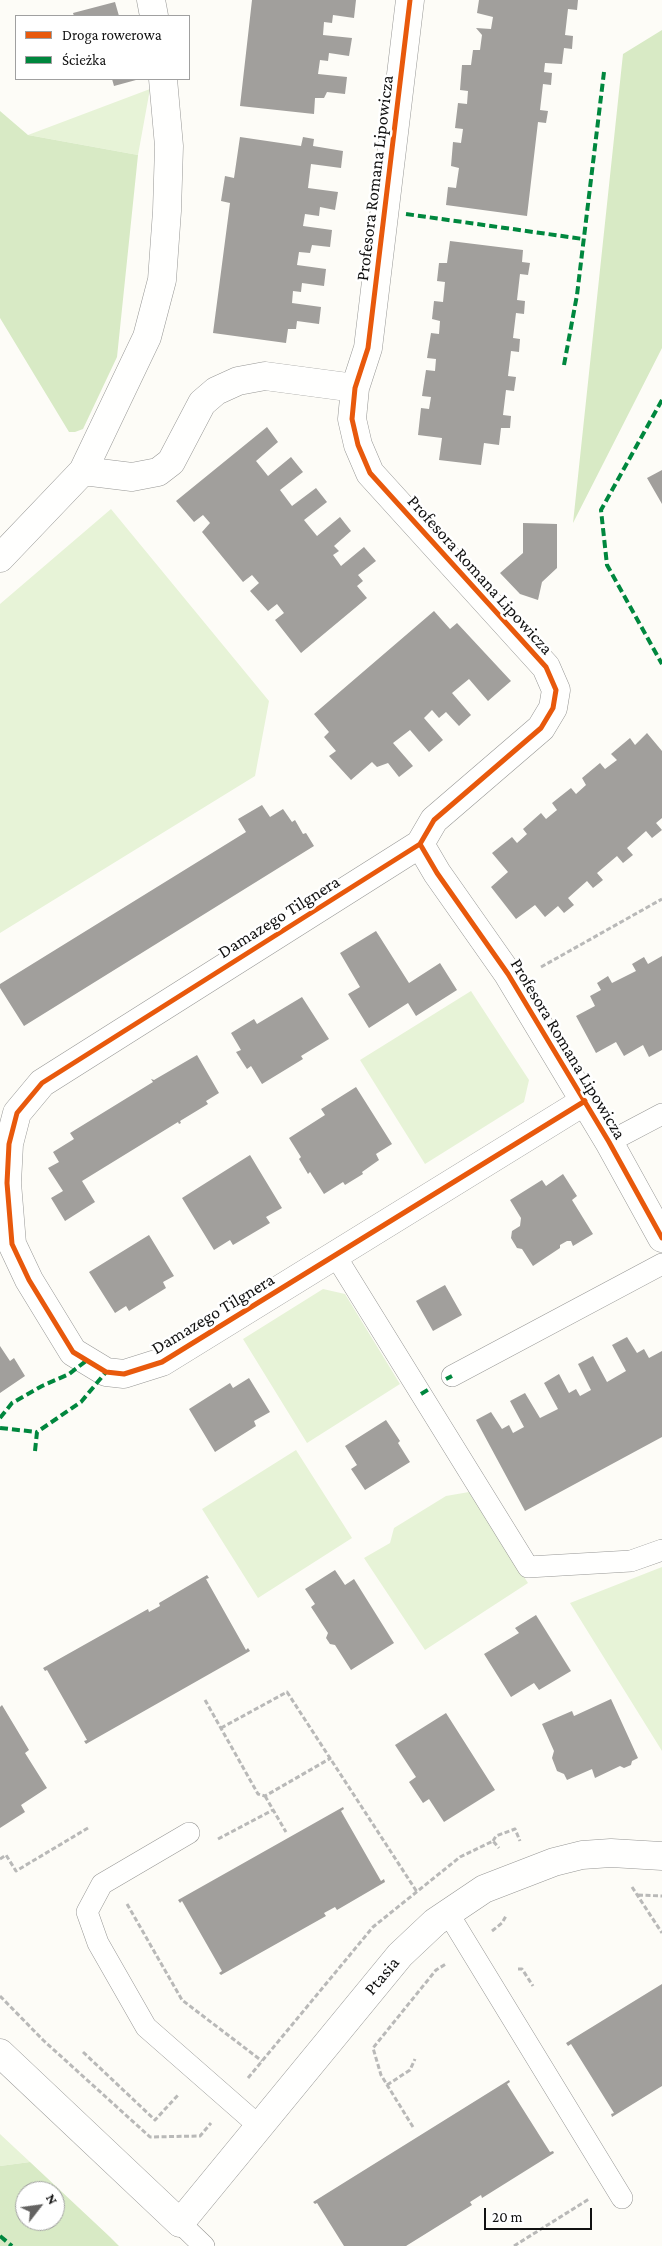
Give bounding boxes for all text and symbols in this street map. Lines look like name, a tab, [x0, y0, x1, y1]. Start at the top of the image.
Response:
legend	[15, 15, 190, 80]
text: Droga rowerowa	[62, 27, 162, 43]
text: Ścieżka	[62, 52, 106, 68]
street label: Profesora Romana Lipowicza	[352, 74, 398, 282]
street label: Profesora Romana Lipowicza	[403, 491, 557, 659]
street label: Damazego Tilgnera	[214, 871, 344, 963]
street label: Profesora Romana Lipowicza	[505, 955, 631, 1143]
street label: Damazego Tilgnera	[148, 1269, 278, 1359]
street label: Ptasia	[360, 1952, 404, 2000]
north arrow	[15, 2181, 65, 2231]
text: N	[43, 2191, 61, 2207]
scale bar	[487, 2198, 594, 2230]
text: 20 m	[492, 2209, 523, 2225]

